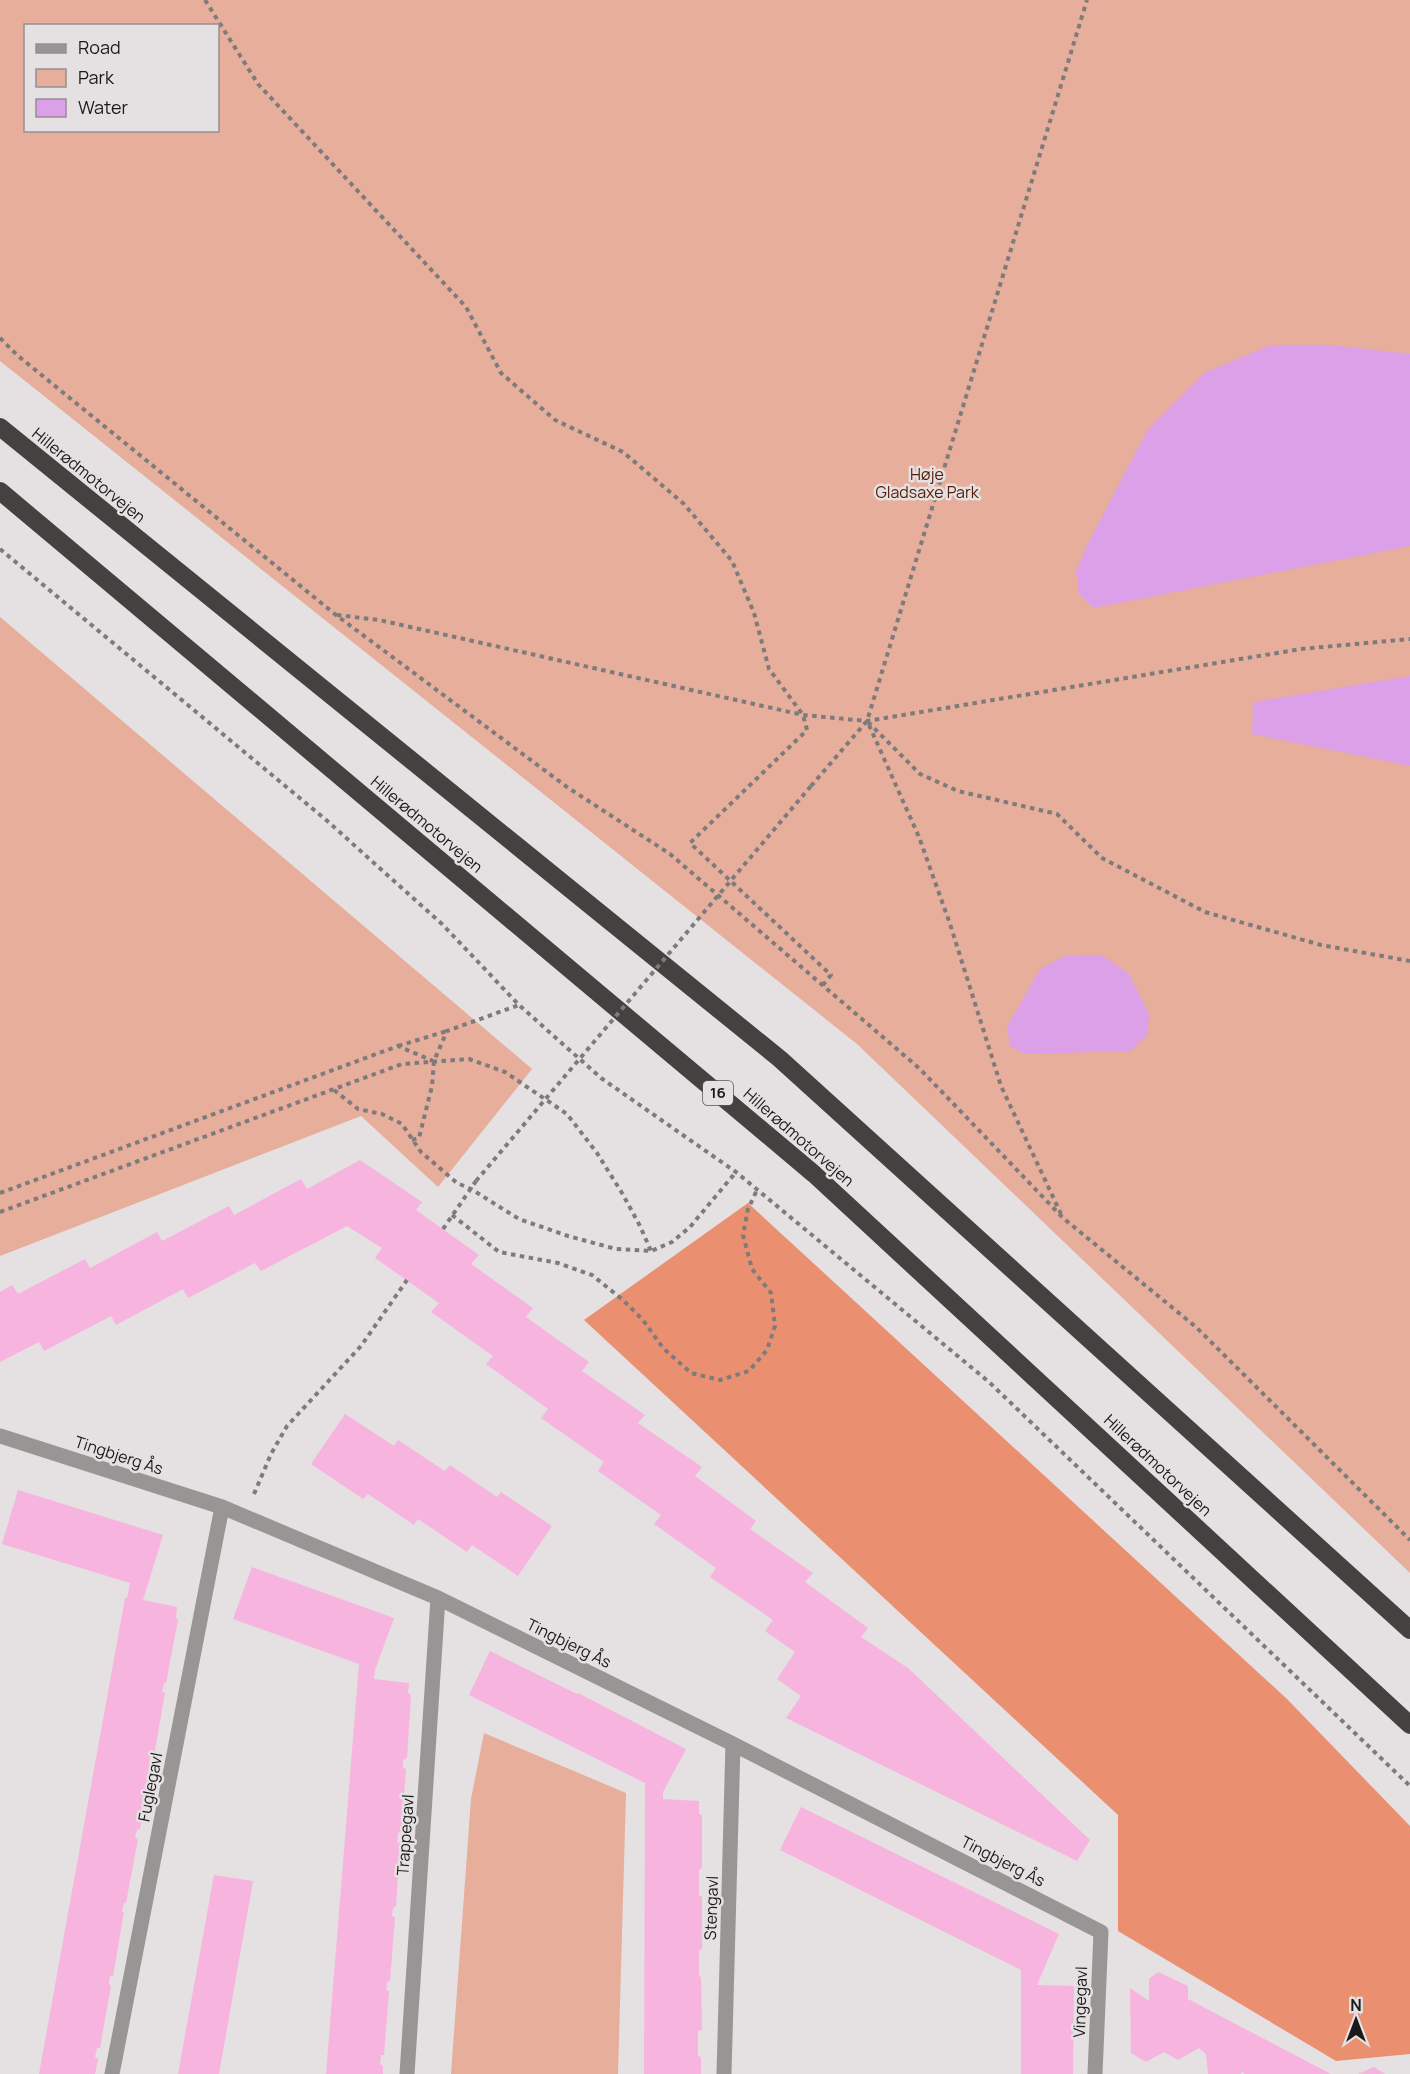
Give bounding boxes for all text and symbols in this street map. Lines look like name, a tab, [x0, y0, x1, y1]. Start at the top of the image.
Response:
legend	[24, 24, 219, 132]
text: Road	[78, 35, 121, 59]
text: Park	[78, 65, 115, 89]
text: Water	[78, 95, 128, 119]
street label: Hillerødmotorvejen	[28, 422, 150, 528]
park label: Høje Gladsaxe Park	[875, 463, 980, 503]
street label: Hillerødmotorvejen	[366, 771, 488, 877]
road number: 16	[703, 1081, 733, 1105]
street label: Hillerødmotorvejen	[739, 1083, 859, 1191]
street label: Hillerødmotorvejen	[1099, 1409, 1217, 1521]
street label: Tingbjerg Ås	[72, 1430, 166, 1480]
street label: Tingbjerg Ås	[523, 1613, 615, 1673]
street label: Fuglegavl	[133, 1751, 167, 1823]
street label: Trappegavl	[391, 1794, 419, 1876]
street label: Tingbjerg Ås	[957, 1830, 1049, 1892]
street label: Stengavl	[699, 1875, 723, 1941]
street label: Vingegavl	[1068, 1966, 1092, 2038]
north arrow	[1326, 1990, 1386, 2050]
text: N	[1350, 1994, 1362, 2016]

